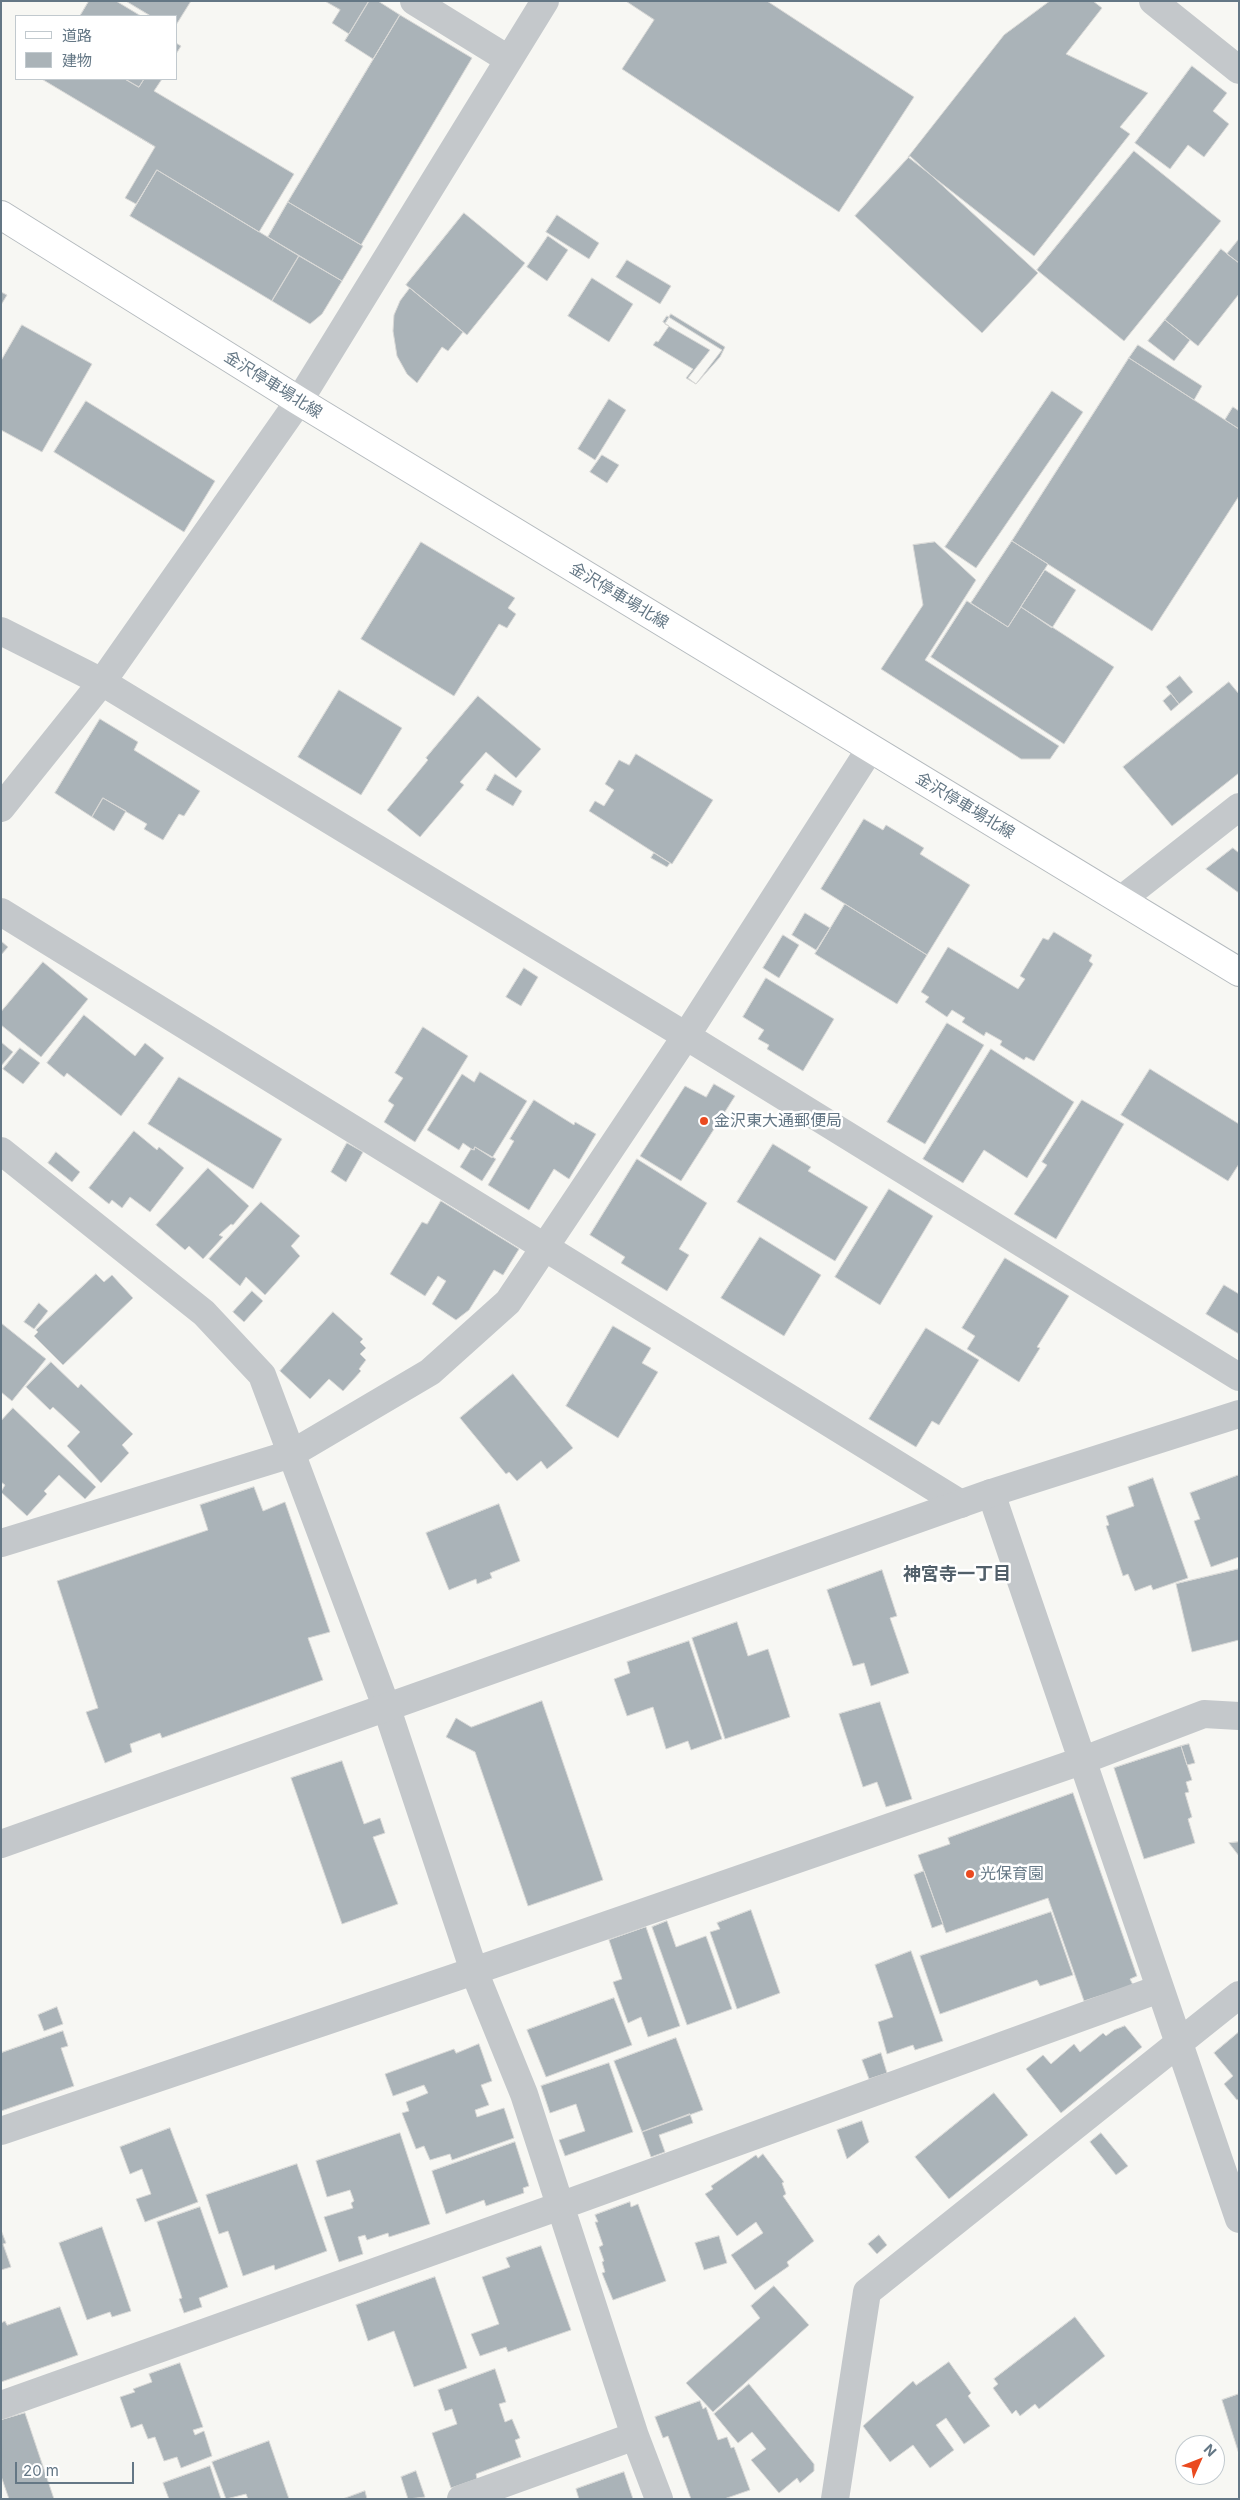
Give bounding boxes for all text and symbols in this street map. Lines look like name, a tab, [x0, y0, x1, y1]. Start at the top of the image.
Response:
legend	[15, 15, 178, 80]
text: 道路	[62, 26, 92, 45]
text: 建物	[62, 51, 92, 70]
street label: 金沢停車場北線	[220, 347, 326, 423]
street label: 金沢停車場北線	[566, 559, 672, 633]
street label: 金沢停車場北線	[912, 769, 1018, 843]
place label: 金沢東大通郵便局	[714, 1111, 842, 1131]
marker: 金沢東大通郵便局	[698, 1115, 710, 1127]
district label: 神宮寺一丁目	[903, 1564, 1011, 1586]
place label: 光保育園	[980, 1864, 1044, 1884]
marker: 光保育園	[964, 1868, 976, 1880]
north arrow	[1175, 2435, 1225, 2485]
text: N	[1201, 2440, 1220, 2460]
scale bar	[18, 2452, 136, 2484]
text: 20 m	[23, 2461, 59, 2480]

